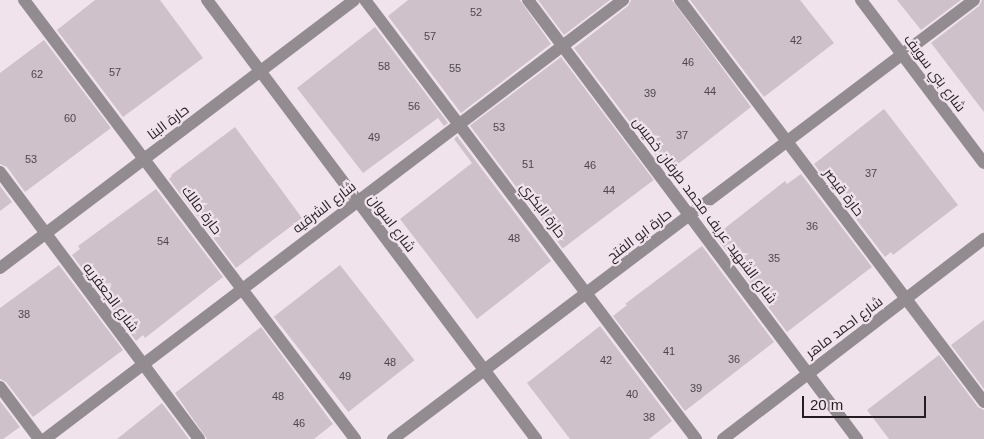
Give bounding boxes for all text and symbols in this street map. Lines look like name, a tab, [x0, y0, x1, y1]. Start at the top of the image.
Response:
house number: 52	[470, 5, 482, 19]
house number: 57	[424, 29, 436, 43]
street label: شارع بني سويف	[900, 31, 970, 115]
house number: 42	[790, 33, 802, 47]
house number: 46	[682, 55, 694, 69]
house number: 58	[378, 59, 390, 73]
house number: 55	[449, 61, 461, 75]
house number: 57	[109, 65, 121, 79]
house number: 62	[31, 67, 43, 81]
house number: 44	[704, 84, 716, 98]
house number: 39	[644, 86, 656, 100]
house number: 56	[408, 99, 420, 113]
street label: حارة البنا	[144, 101, 192, 143]
house number: 60	[64, 111, 76, 125]
street label: شارع الشهيد عريف محمد طرفان خميس	[629, 114, 781, 306]
house number: 53	[493, 120, 505, 134]
house number: 37	[676, 128, 688, 142]
house number: 49	[368, 130, 380, 144]
house number: 53	[25, 152, 37, 166]
house number: 51	[522, 157, 534, 171]
house number: 46	[584, 158, 596, 172]
street label: حارة قيصر	[820, 165, 868, 219]
house number: 37	[865, 166, 877, 180]
street label: شارع الشرقيه	[289, 178, 359, 236]
street label: حارة البكري	[517, 179, 569, 241]
street label: حارة مالك	[178, 183, 226, 237]
house number: 44	[603, 183, 615, 197]
street label: شارع اسوان	[365, 191, 419, 255]
street label: حارة ابو الفتح	[603, 205, 675, 265]
house number: 36	[806, 219, 818, 233]
house number: 48	[508, 231, 520, 245]
house number: 54	[157, 234, 169, 248]
house number: 35	[768, 251, 780, 265]
street label: شارع الجعفريه	[80, 259, 142, 335]
street label: شارع احمد ماهر	[802, 293, 886, 361]
house number: 38	[18, 307, 30, 321]
house number: 41	[663, 344, 675, 358]
house number: 36	[728, 352, 740, 366]
house number: 42	[600, 353, 612, 367]
house number: 48	[384, 355, 396, 369]
house number: 49	[339, 369, 351, 383]
house number: 39	[690, 381, 702, 395]
scale bar	[804, 386, 928, 418]
house number: 40	[626, 387, 638, 401]
house number: 48	[272, 389, 284, 403]
text: 20 m	[810, 396, 843, 413]
house number: 38	[643, 410, 655, 424]
house number: 46	[293, 416, 305, 430]

